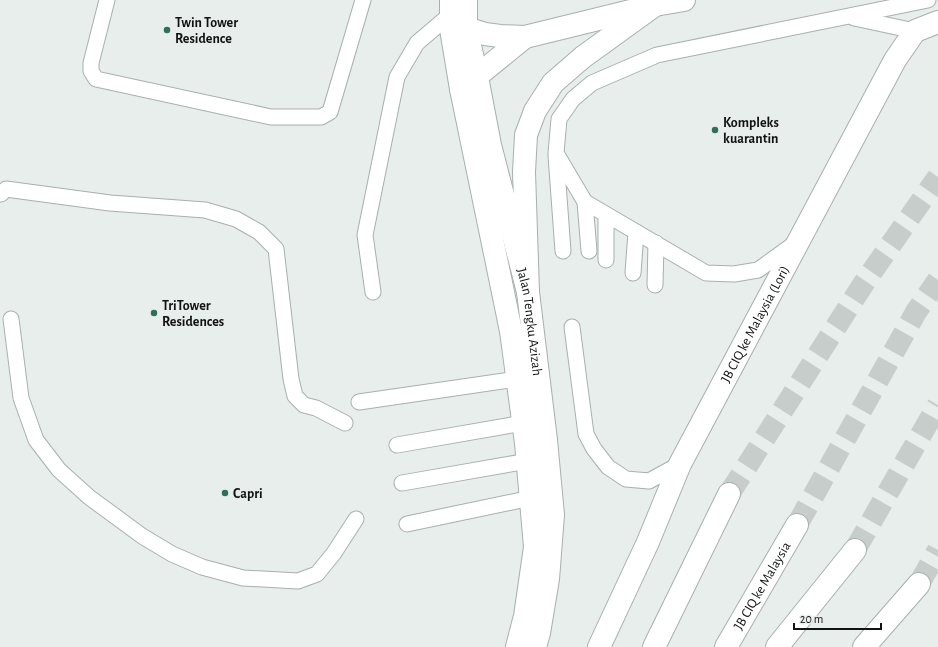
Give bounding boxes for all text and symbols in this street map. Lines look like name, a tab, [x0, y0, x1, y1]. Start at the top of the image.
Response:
place label: Twin Tower Residence	[175, 16, 238, 46]
marker: Twin Tower Residence	[162, 25, 172, 35]
place label: Kompleks kuarantin	[723, 116, 779, 146]
marker: Kompleks kuarantin	[710, 125, 720, 135]
street label: JB CIQ ke Malaysia (Lori)	[719, 263, 792, 385]
street label: Jalan Tengku Azizah	[514, 267, 544, 377]
place label: TriTower Residences	[162, 299, 224, 329]
marker: TriTower Residences	[149, 308, 159, 318]
place label: Capri	[233, 487, 263, 501]
marker: Capri	[220, 488, 230, 498]
street label: JB CIQ ke Malaysia	[732, 539, 794, 633]
scale bar	[794, 605, 881, 631]
text: 20 m	[800, 613, 823, 625]

